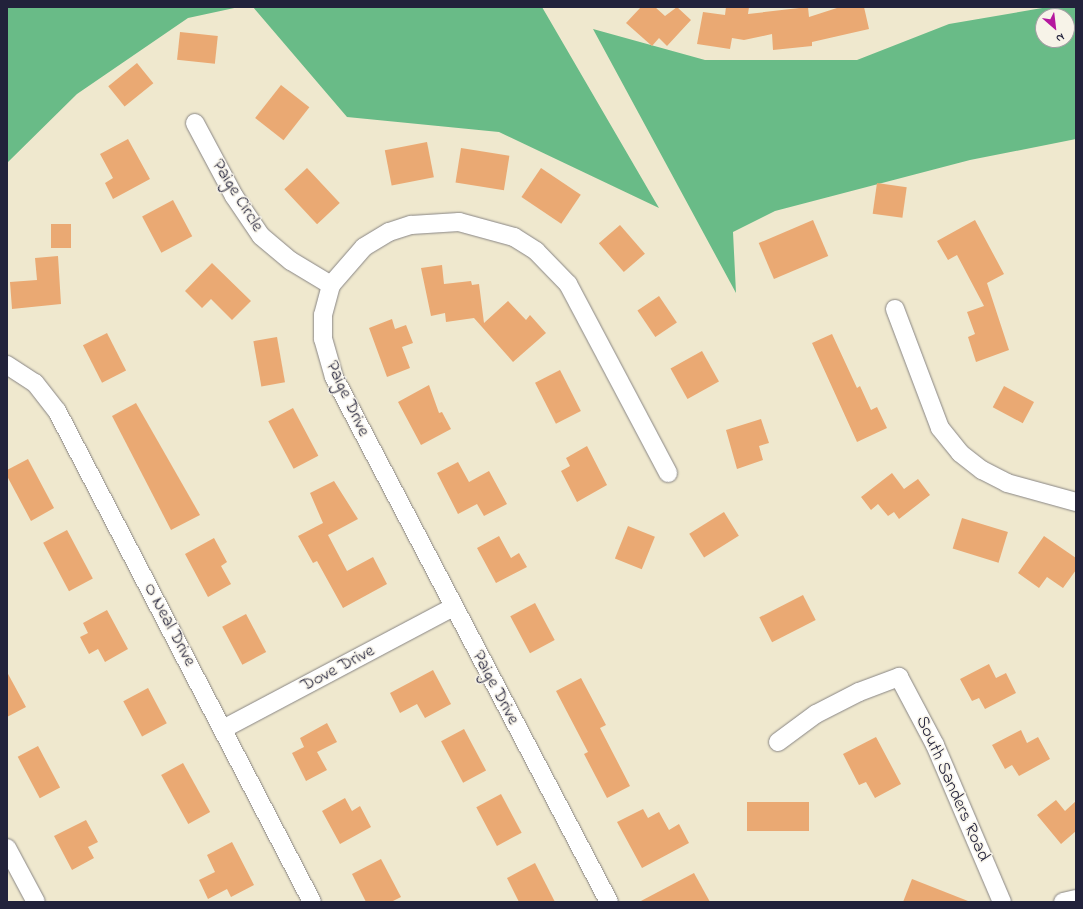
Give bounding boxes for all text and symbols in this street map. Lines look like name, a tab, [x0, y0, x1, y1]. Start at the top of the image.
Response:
north arrow	[1035, 8, 1075, 48]
text: N	[1053, 29, 1067, 47]
street label: Paige Circle	[206, 156, 268, 236]
street label: Paige Drive	[320, 358, 374, 440]
street label: O Neal Drive	[138, 580, 200, 670]
street label: Dove Drive	[298, 641, 378, 697]
street label: Paige Drive	[467, 647, 523, 729]
street label: South Sanders Road	[910, 713, 994, 865]

